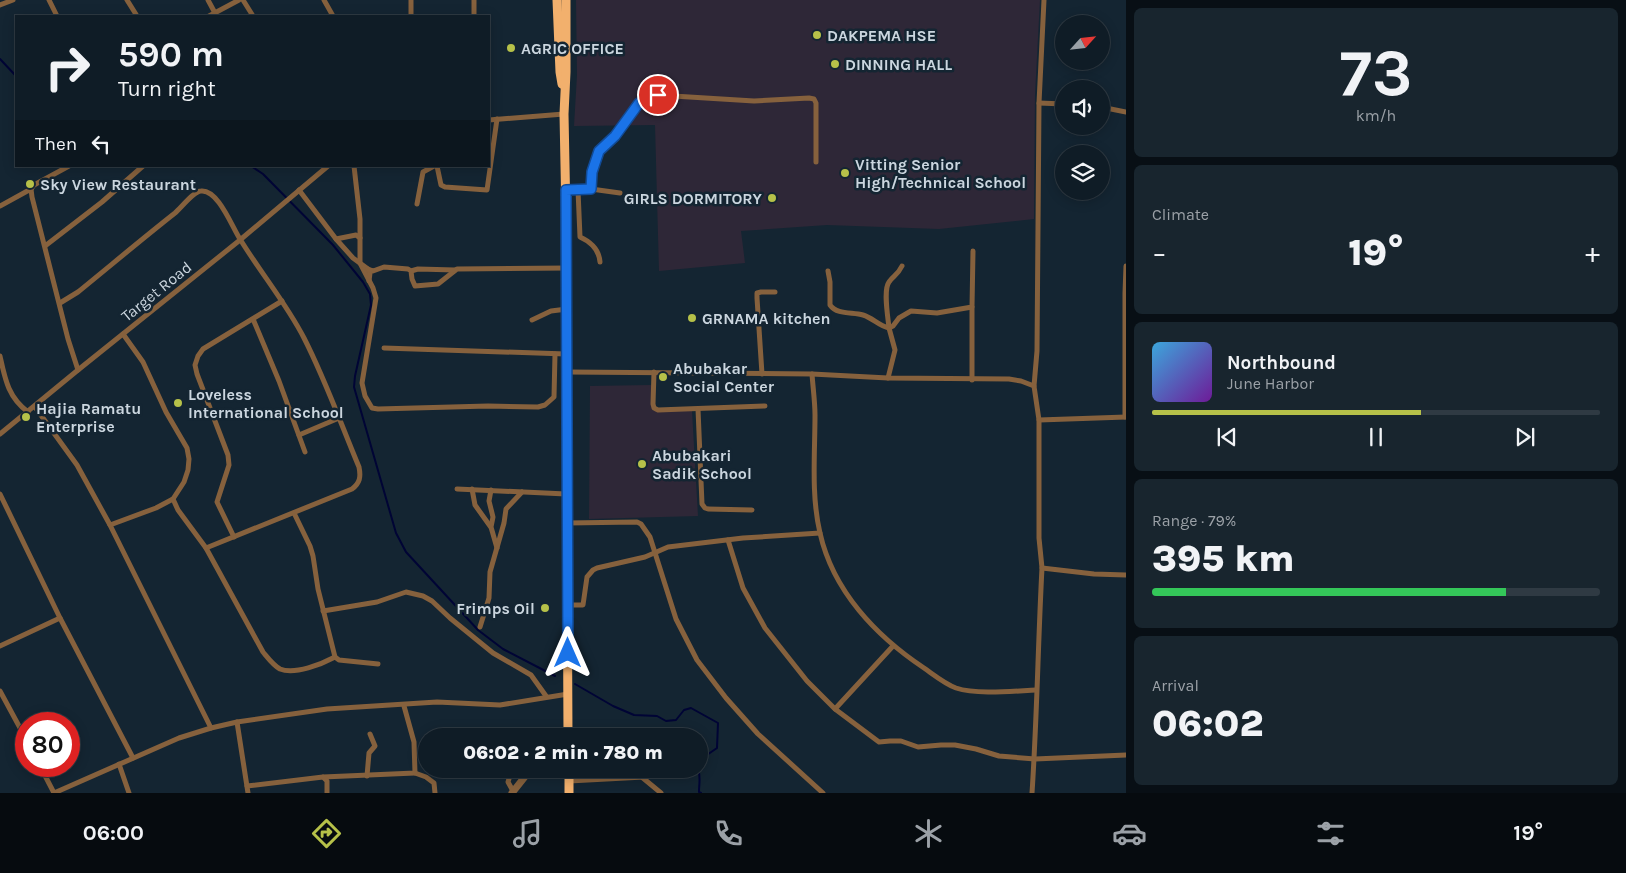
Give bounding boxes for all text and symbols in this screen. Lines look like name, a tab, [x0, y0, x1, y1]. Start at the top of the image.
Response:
north arrow	[1055, 15, 1110, 70]
map controls	[1055, 15, 1110, 200]
place label: DAKPEMA HSE	[827, 26, 936, 45]
marker: DAKPEMA HSE	[811, 29, 823, 41]
text: 590 m	[118, 34, 224, 75]
icon: right	[35, 35, 100, 100]
text: 73	[1340, 35, 1412, 111]
place label: AGRIC OFFICE	[521, 39, 624, 58]
marker: AGRIC OFFICE	[505, 42, 517, 54]
place label: DINNING HALL	[845, 55, 952, 74]
marker: DINNING HALL	[829, 58, 841, 70]
pin	[637, 74, 679, 116]
text: Turn right	[118, 76, 216, 102]
button: sound	[1055, 80, 1110, 135]
icon: arrive	[644, 81, 672, 109]
text: km/h	[1356, 106, 1396, 125]
icon: left	[87, 130, 115, 158]
text: Then	[35, 133, 77, 155]
button: layers	[1055, 145, 1110, 200]
place label: Vitting Senior High/Technical School	[855, 155, 1026, 192]
marker: Vitting Senior High/Technical School	[839, 167, 851, 179]
place label: Sky View Restaurant	[40, 175, 196, 194]
marker: Sky View Restaurant	[24, 178, 36, 190]
place label: GIRLS DORMITORY	[624, 189, 763, 208]
marker: GIRLS DORMITORY	[766, 192, 778, 204]
text: Climate	[1152, 205, 1209, 224]
text: 19°	[1348, 230, 1404, 275]
text: −	[1152, 236, 1167, 269]
text: +	[1585, 236, 1600, 269]
street label: Target Road	[117, 257, 195, 325]
place label: GRNAMA kitchen	[702, 309, 831, 328]
marker: GRNAMA kitchen	[686, 312, 698, 324]
text: Northbound	[1227, 352, 1336, 374]
place label: Abubakar Social Center	[673, 359, 775, 396]
marker: Abubakar Social Center	[657, 371, 669, 383]
text: June Harbor	[1227, 374, 1314, 393]
place label: Loveless International School	[188, 385, 344, 422]
marker: Loveless International School	[172, 397, 184, 409]
place label: Hajia Ramatu Enterprise	[36, 399, 141, 436]
marker: Hajia Ramatu Enterprise	[20, 411, 32, 423]
icon: previous	[1213, 423, 1241, 451]
icon: pause	[1362, 423, 1390, 451]
icon: next	[1511, 423, 1539, 451]
place label: Abubakari Sadik School	[652, 446, 752, 483]
marker: Abubakari Sadik School	[636, 458, 648, 470]
text: Range · 79%	[1152, 511, 1236, 530]
text: 395 km	[1152, 536, 1295, 581]
place label: Frimps Oil	[456, 599, 535, 618]
marker: Frimps Oil	[539, 602, 551, 614]
position arrow	[541, 626, 593, 678]
text: Arrival	[1152, 676, 1199, 695]
text: 06:02	[1152, 701, 1263, 746]
speed limit sign: 80	[15, 712, 80, 777]
text: 06:02 · 2 min · 780 m	[463, 742, 663, 764]
icon: directions	[309, 816, 344, 851]
icon: music	[510, 816, 545, 851]
icon: phone	[711, 816, 746, 851]
icon: climate	[911, 816, 946, 851]
icon: car	[1112, 816, 1147, 851]
icon: filters	[1313, 816, 1348, 851]
text: 06:00	[83, 820, 144, 846]
text: 19°	[1513, 820, 1543, 846]

